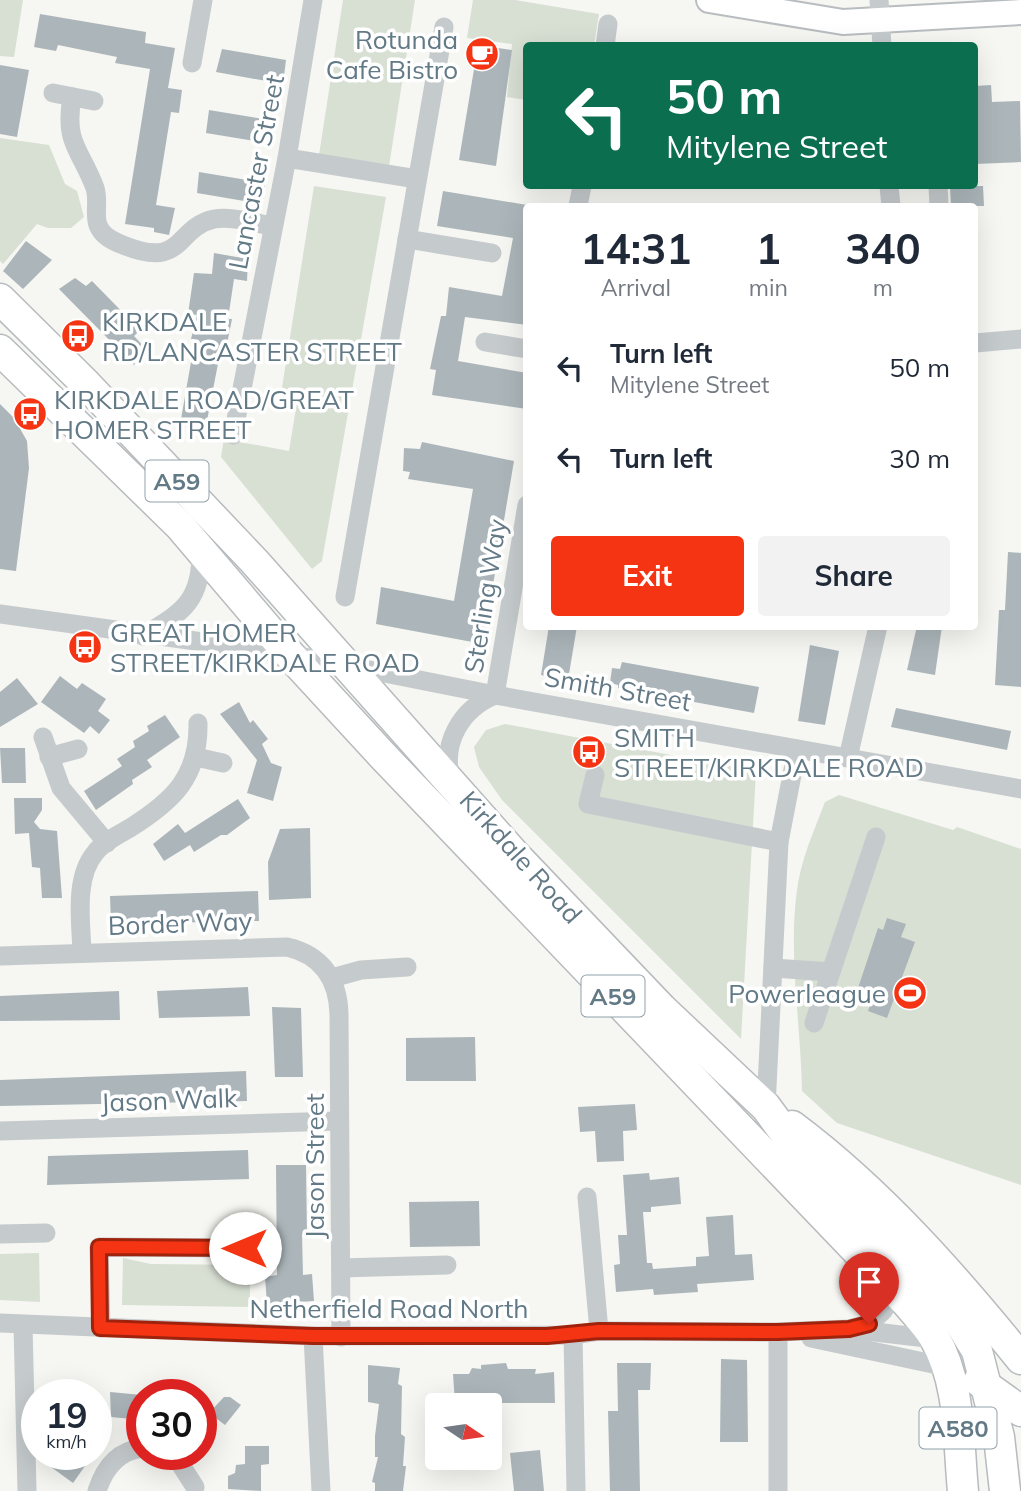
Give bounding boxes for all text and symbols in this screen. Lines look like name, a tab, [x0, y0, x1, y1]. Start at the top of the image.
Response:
place label: Rotunda Cafe Bistro	[326, 23, 458, 86]
cafe icon: Rotunda Cafe Bistro	[463, 35, 501, 73]
text: 50 m	[666, 65, 782, 126]
icon: left	[551, 70, 642, 161]
street label: Lancaster Street	[221, 72, 291, 272]
text: Mitylene Street	[666, 126, 888, 166]
text: 14:31	[580, 222, 691, 275]
text: 1	[756, 222, 781, 275]
text: 340	[845, 222, 921, 275]
text: Arrival	[601, 273, 671, 302]
text: min	[749, 273, 788, 302]
text: m	[873, 273, 893, 302]
place label: KIRKDALE RD/LANCASTER STREET	[102, 305, 402, 368]
bus stop icon: KIRKDALE RD/LANCASTER STREET	[59, 317, 97, 355]
text: Turn left	[610, 337, 712, 370]
icon: left	[551, 349, 589, 387]
text: 50 m	[889, 351, 950, 384]
text: Mitylene Street	[610, 370, 769, 399]
place label: KIRKDALE ROAD/GREAT HOMER STREET	[54, 383, 354, 446]
bus stop icon: KIRKDALE ROAD/GREAT HOMER STREET	[11, 395, 49, 433]
icon: left	[551, 440, 589, 478]
text: Turn left	[610, 442, 712, 475]
text: 30 m	[889, 442, 950, 475]
road number: A59	[146, 460, 208, 502]
street label: Sterling Way	[457, 516, 513, 675]
button: Exit	[551, 536, 744, 616]
button: Share	[758, 536, 950, 616]
place label: GREAT HOMER STREET/KIRKDALE ROAD	[110, 616, 420, 679]
bus stop icon: GREAT HOMER STREET/KIRKDALE ROAD	[66, 628, 104, 666]
street label: Smith Street	[542, 660, 694, 718]
place label: SMITH STREET/KIRKDALE ROAD	[614, 721, 924, 784]
bus stop icon: SMITH STREET/KIRKDALE ROAD	[570, 733, 608, 771]
street label: Kirkdale Road	[453, 784, 589, 930]
street label: Border Way	[107, 904, 253, 942]
sports icon: Powerleague	[891, 974, 929, 1012]
road number: A59	[582, 976, 644, 1016]
place label: Powerleague	[728, 977, 886, 1010]
street label: Jason Walk	[100, 1081, 238, 1119]
street label: Jason Street	[298, 1093, 331, 1239]
position arrow	[208, 1211, 282, 1285]
pin	[839, 1252, 899, 1324]
icon: arrive	[850, 1263, 888, 1301]
street label: Netherfield Road North	[249, 1292, 529, 1325]
speed limit sign: 30	[126, 1379, 217, 1470]
text: 19	[45, 1393, 88, 1437]
north arrow	[425, 1393, 502, 1470]
map controls	[425, 1393, 502, 1470]
road number: A580	[920, 1408, 996, 1448]
text: km/h	[46, 1430, 87, 1453]

